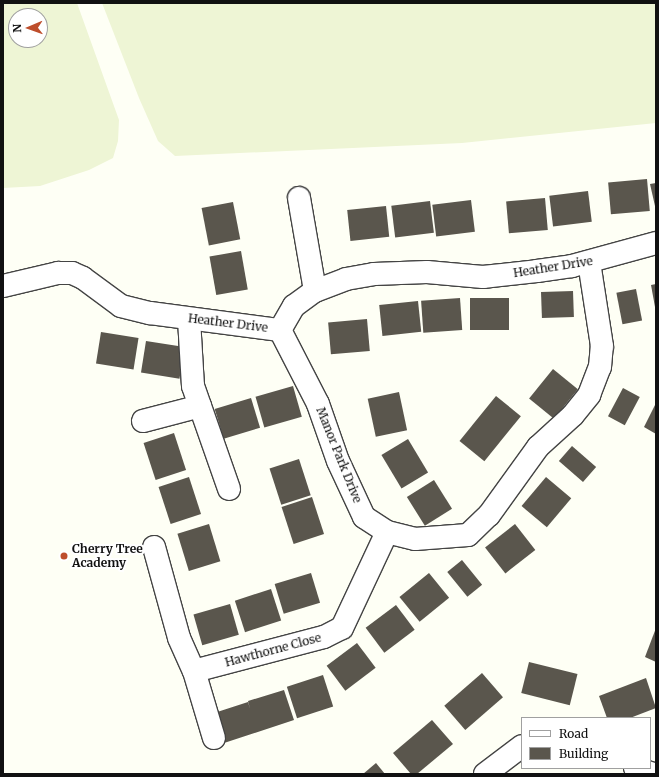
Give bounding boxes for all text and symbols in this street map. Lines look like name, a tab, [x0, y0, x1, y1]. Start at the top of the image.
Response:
north arrow	[8, 8, 48, 48]
text: N	[10, 24, 24, 33]
street label: Heather Drive	[512, 254, 594, 280]
street label: Heather Drive	[187, 311, 269, 335]
street label: Manor Park Drive	[313, 405, 365, 505]
place label: Cherry Tree Academy	[72, 542, 143, 570]
marker: Cherry Tree Academy	[59, 551, 69, 561]
street label: Hawthorne Close	[223, 630, 323, 670]
legend	[521, 717, 651, 769]
text: Road	[559, 726, 588, 741]
text: Building	[559, 746, 608, 761]

